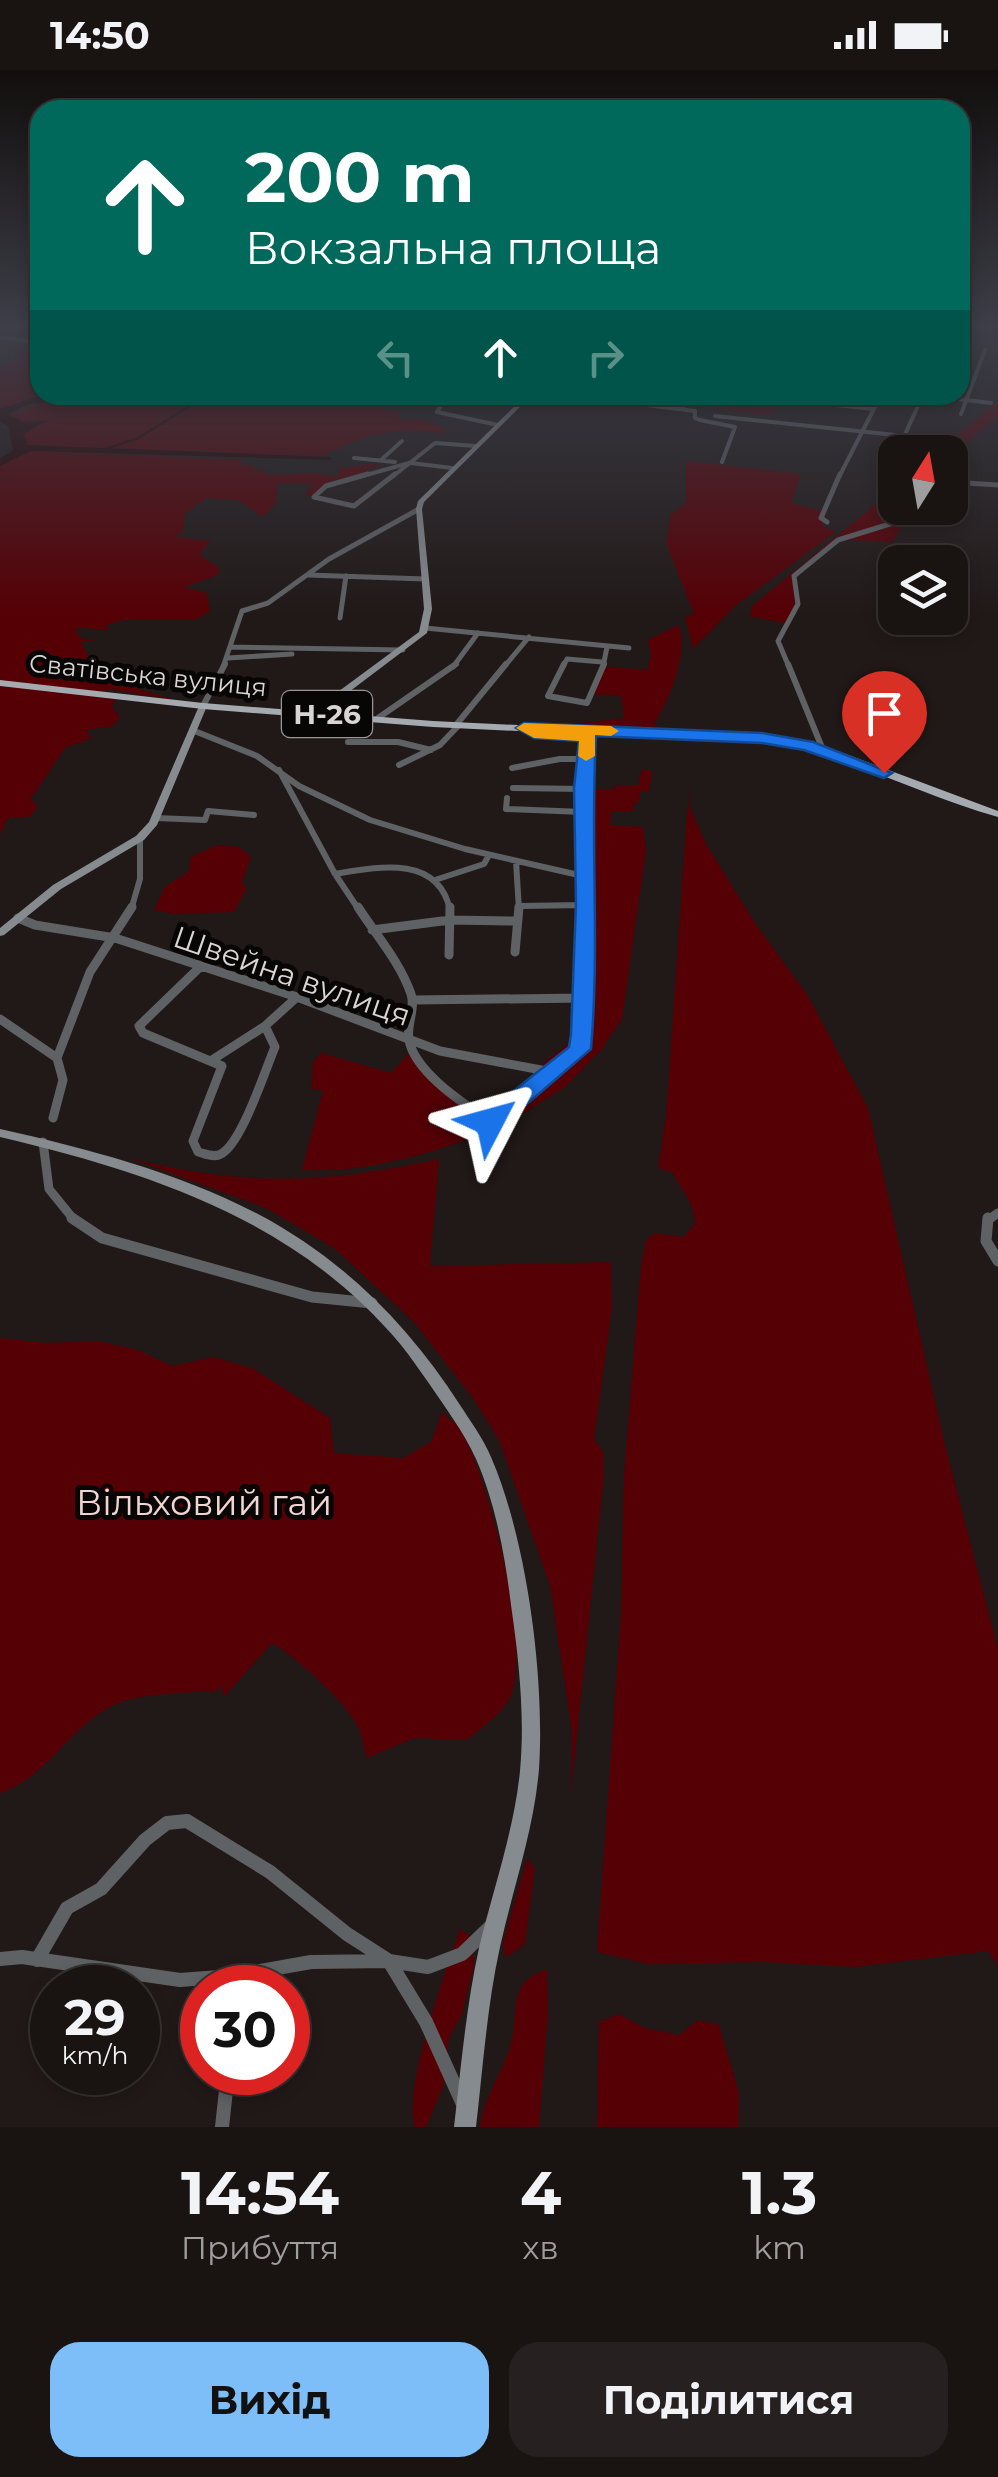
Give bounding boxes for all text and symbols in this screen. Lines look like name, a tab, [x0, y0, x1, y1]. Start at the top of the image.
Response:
text: 14:50	[50, 12, 150, 59]
text: 200 m	[245, 134, 475, 220]
icon: ahead	[80, 140, 210, 270]
text: Вокзальна площа	[245, 220, 661, 275]
icon: left	[368, 330, 423, 385]
icon: ahead	[473, 330, 528, 385]
icon: right	[578, 330, 633, 385]
north arrow	[878, 435, 968, 525]
map controls	[878, 435, 968, 635]
button: layers	[878, 545, 968, 635]
street label: Сватівська вулиця	[28, 648, 268, 702]
pin	[842, 671, 927, 774]
icon: arrive	[857, 686, 912, 741]
road number: Н-26	[282, 691, 372, 737]
street label: Швейна вулиця	[169, 918, 415, 1034]
position arrow	[438, 1070, 542, 1174]
park label: Вільховий гай	[76, 1481, 332, 1524]
speed limit sign: 30	[180, 1965, 310, 2095]
text: 29	[64, 1987, 126, 2048]
text: km/h	[62, 2040, 128, 2070]
text: 14:54	[181, 2156, 339, 2229]
text: 4	[520, 2156, 561, 2229]
text: 1.3	[742, 2156, 817, 2229]
text: Прибуття	[181, 2228, 339, 2267]
text: хв	[522, 2228, 559, 2267]
text: km	[753, 2228, 806, 2267]
button: Вихід	[50, 2342, 489, 2457]
button: Поділитися	[509, 2342, 948, 2457]

